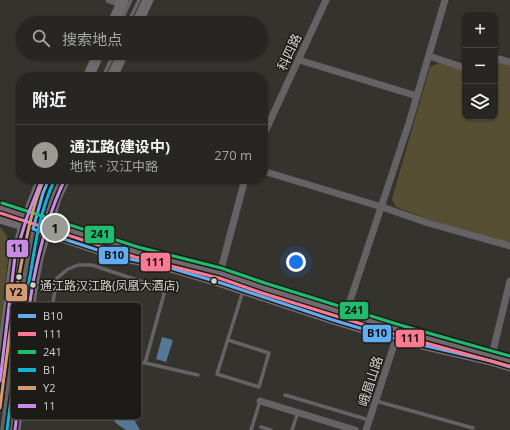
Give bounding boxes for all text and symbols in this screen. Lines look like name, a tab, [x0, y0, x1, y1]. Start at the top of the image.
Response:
map controls	[462, 12, 498, 120]
button: +	[462, 12, 498, 48]
search box	[16, 16, 268, 60]
icon: search	[30, 27, 52, 49]
text: 搜索地点	[62, 29, 122, 49]
street label: 科四路	[273, 31, 305, 73]
button: −	[462, 48, 498, 84]
button: layers	[462, 84, 498, 120]
text: 附近	[32, 88, 66, 111]
text: 通江路(建设中)	[70, 136, 170, 156]
text: 1	[41, 146, 49, 164]
text: 270 m	[214, 146, 252, 164]
text: 地铁 · 汉江中路	[70, 157, 158, 175]
pin: 1	[42, 213, 68, 243]
line badge: 241	[84, 225, 115, 244]
text: 241	[91, 226, 109, 241]
line badge: 11	[6, 239, 29, 258]
text: 11	[11, 240, 23, 255]
line badge: B10	[98, 246, 129, 265]
text: B10	[104, 247, 124, 262]
line badge: 111	[140, 252, 171, 272]
your location	[286, 252, 306, 272]
text: 111	[146, 254, 164, 269]
unlabelled marker	[14, 272, 24, 282]
unlabelled marker	[209, 276, 219, 286]
place label: 通江路汉江路(凤凰大酒店)	[40, 277, 180, 294]
marker: 通江路汉江路(凤凰大酒店)	[28, 280, 38, 290]
line badge: Y2	[5, 283, 28, 302]
text: Y2	[9, 284, 23, 299]
line badge: 241	[339, 301, 369, 320]
legend	[10, 302, 142, 420]
text: 241	[345, 302, 363, 317]
text: B10	[43, 308, 63, 323]
line badge: B10	[362, 324, 392, 343]
text: B10	[367, 325, 387, 340]
text: 111	[43, 326, 62, 341]
line badge: 111	[395, 329, 425, 348]
text: 111	[401, 330, 419, 345]
text: 241	[43, 344, 62, 359]
street label: 峨眉山路	[353, 353, 387, 409]
text: B1	[43, 362, 56, 377]
text: Y2	[43, 380, 55, 395]
text: 11	[43, 398, 56, 413]

